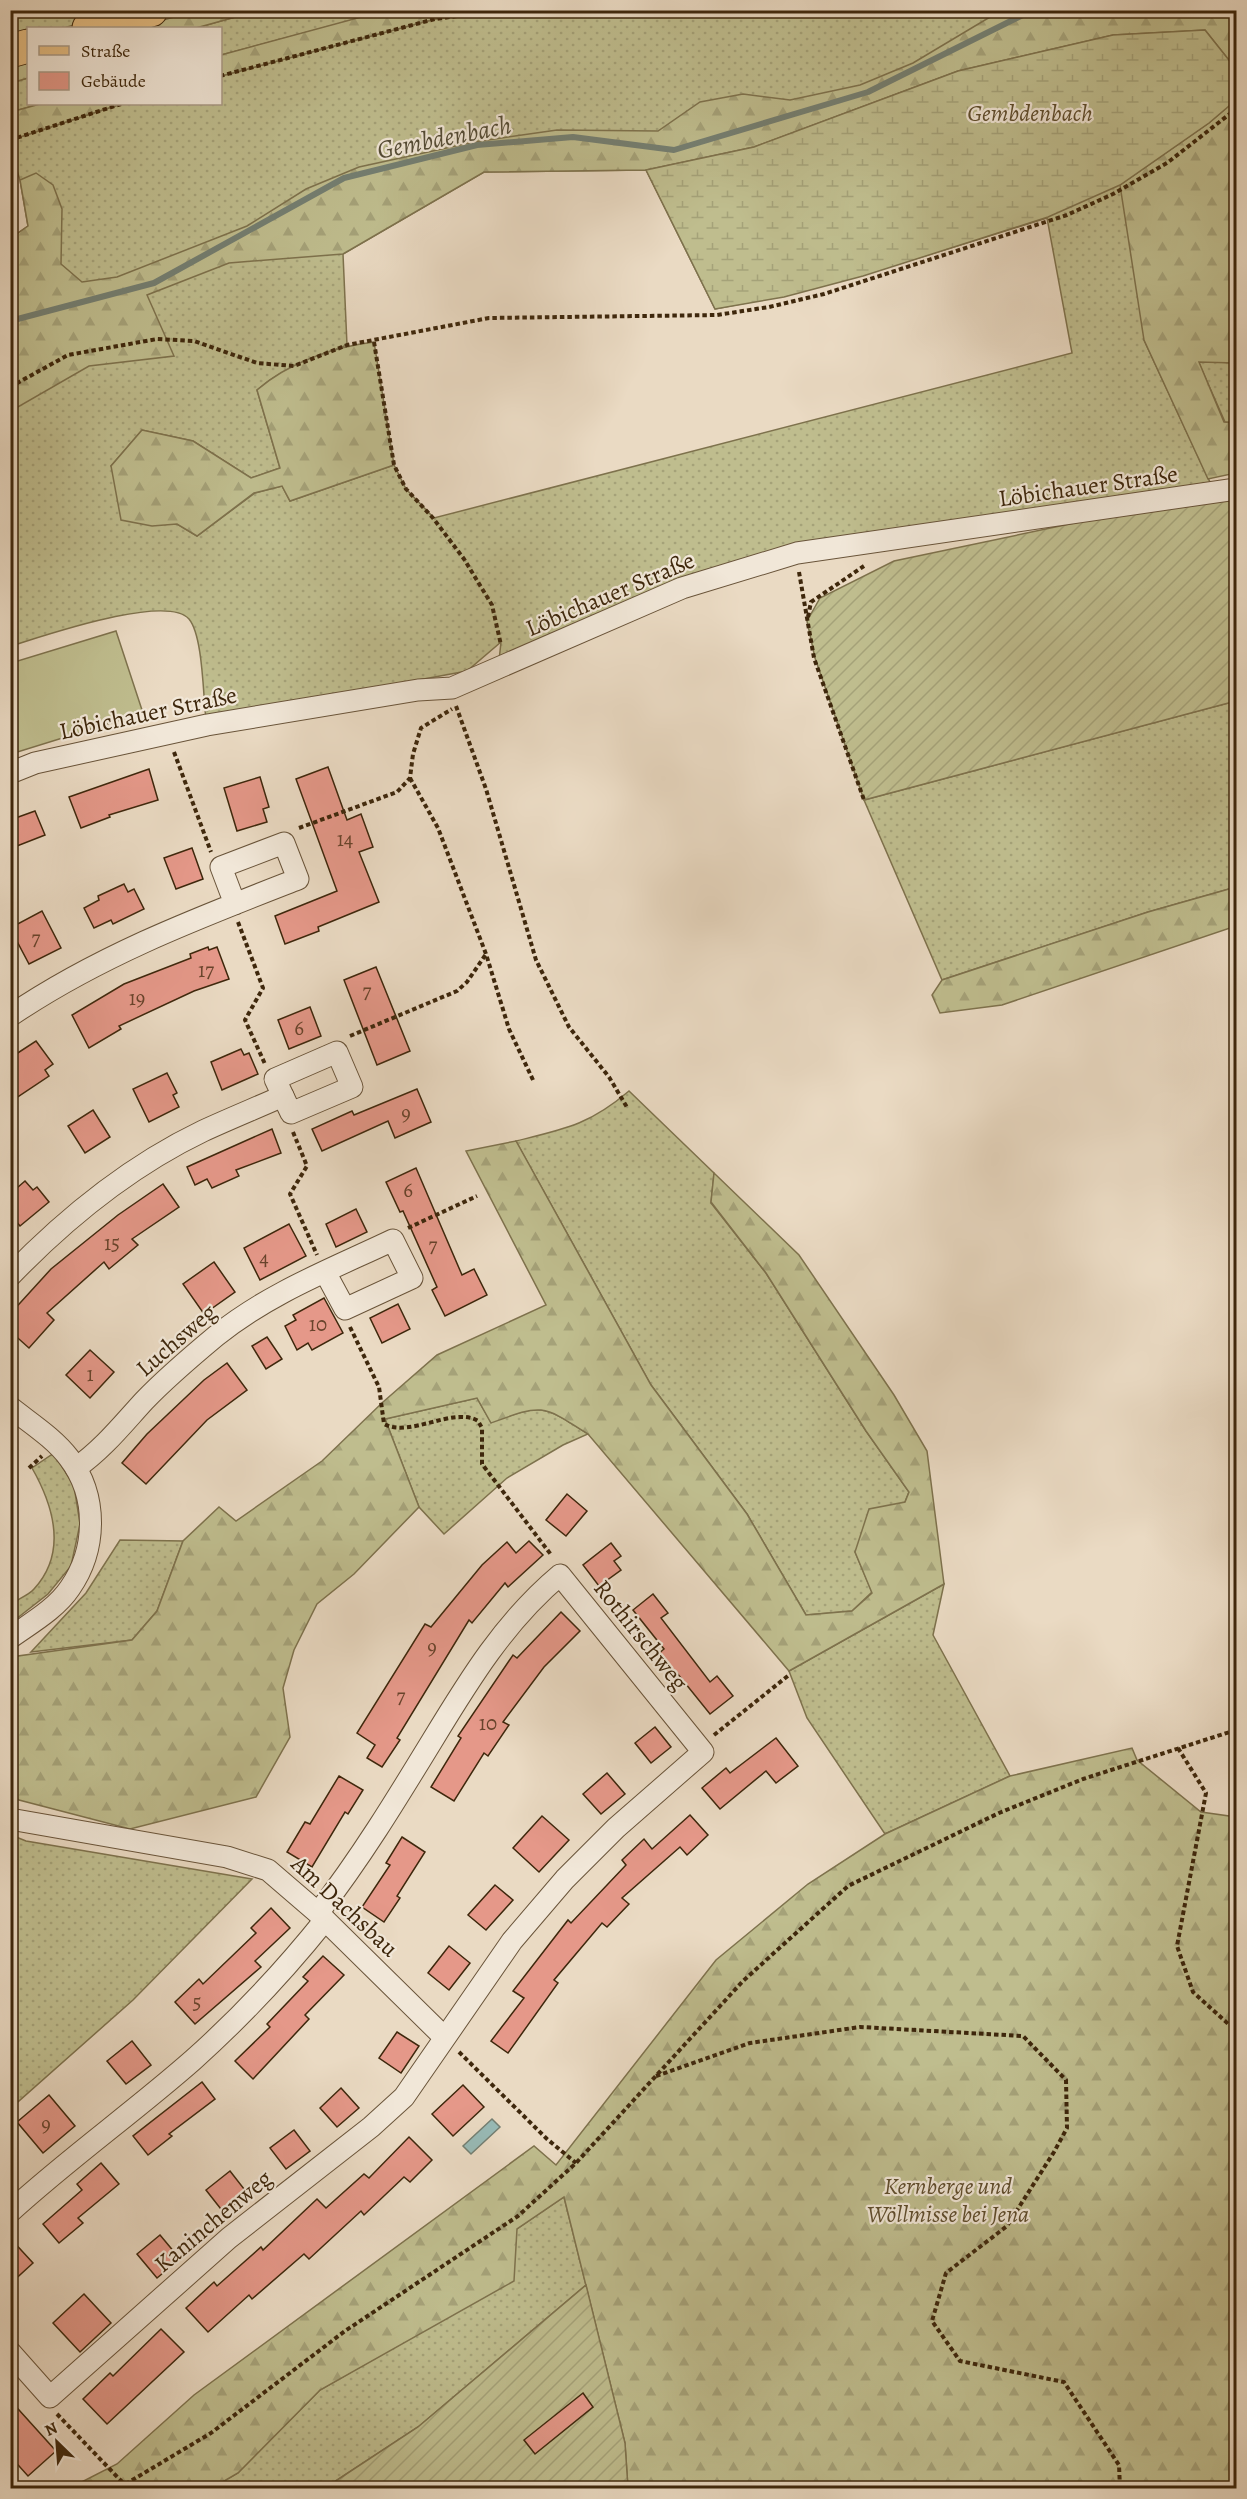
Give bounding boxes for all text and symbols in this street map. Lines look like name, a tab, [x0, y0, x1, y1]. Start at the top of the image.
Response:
legend	[27, 27, 222, 105]
text: Straße	[81, 39, 130, 63]
text: Gebäude	[81, 69, 146, 93]
park label: Gembdenbach	[967, 97, 1093, 129]
water label: Gembdenbach	[374, 107, 514, 168]
street label: Löbichauer Straße	[996, 458, 1180, 514]
street label: Löbichauer Straße	[521, 544, 699, 644]
street label: Löbichauer Straße	[56, 679, 240, 747]
house number: 14	[337, 825, 353, 853]
house number: 7	[32, 924, 41, 952]
house number: 17	[198, 956, 214, 984]
house number: 7	[363, 977, 372, 1005]
house number: 19	[129, 984, 145, 1012]
house number: 6	[294, 1014, 304, 1042]
house number: 9	[401, 1099, 411, 1127]
house number: 6	[403, 1176, 413, 1204]
house number: 15	[104, 1229, 120, 1257]
house number: 7	[429, 1231, 438, 1259]
house number: 4	[259, 1244, 269, 1272]
street label: Luchsweg	[129, 1296, 223, 1384]
house number: 10	[309, 1310, 327, 1338]
house number: 1	[86, 1360, 94, 1388]
street label: Rothirschweg	[586, 1573, 696, 1697]
house number: 9	[427, 1633, 437, 1661]
house number: 7	[397, 1682, 406, 1710]
house number: 10	[479, 1709, 497, 1737]
street label: Am Dachsbau	[284, 1847, 405, 1964]
house number: 5	[192, 1988, 202, 2016]
house number: 9	[41, 2110, 51, 2138]
street label: Kaninchenweg	[147, 2162, 279, 2280]
park label: Kernberge und Wöllmisse bei Jena	[867, 2170, 1029, 2230]
north arrow	[27, 2412, 87, 2472]
text: N	[41, 2417, 61, 2442]

